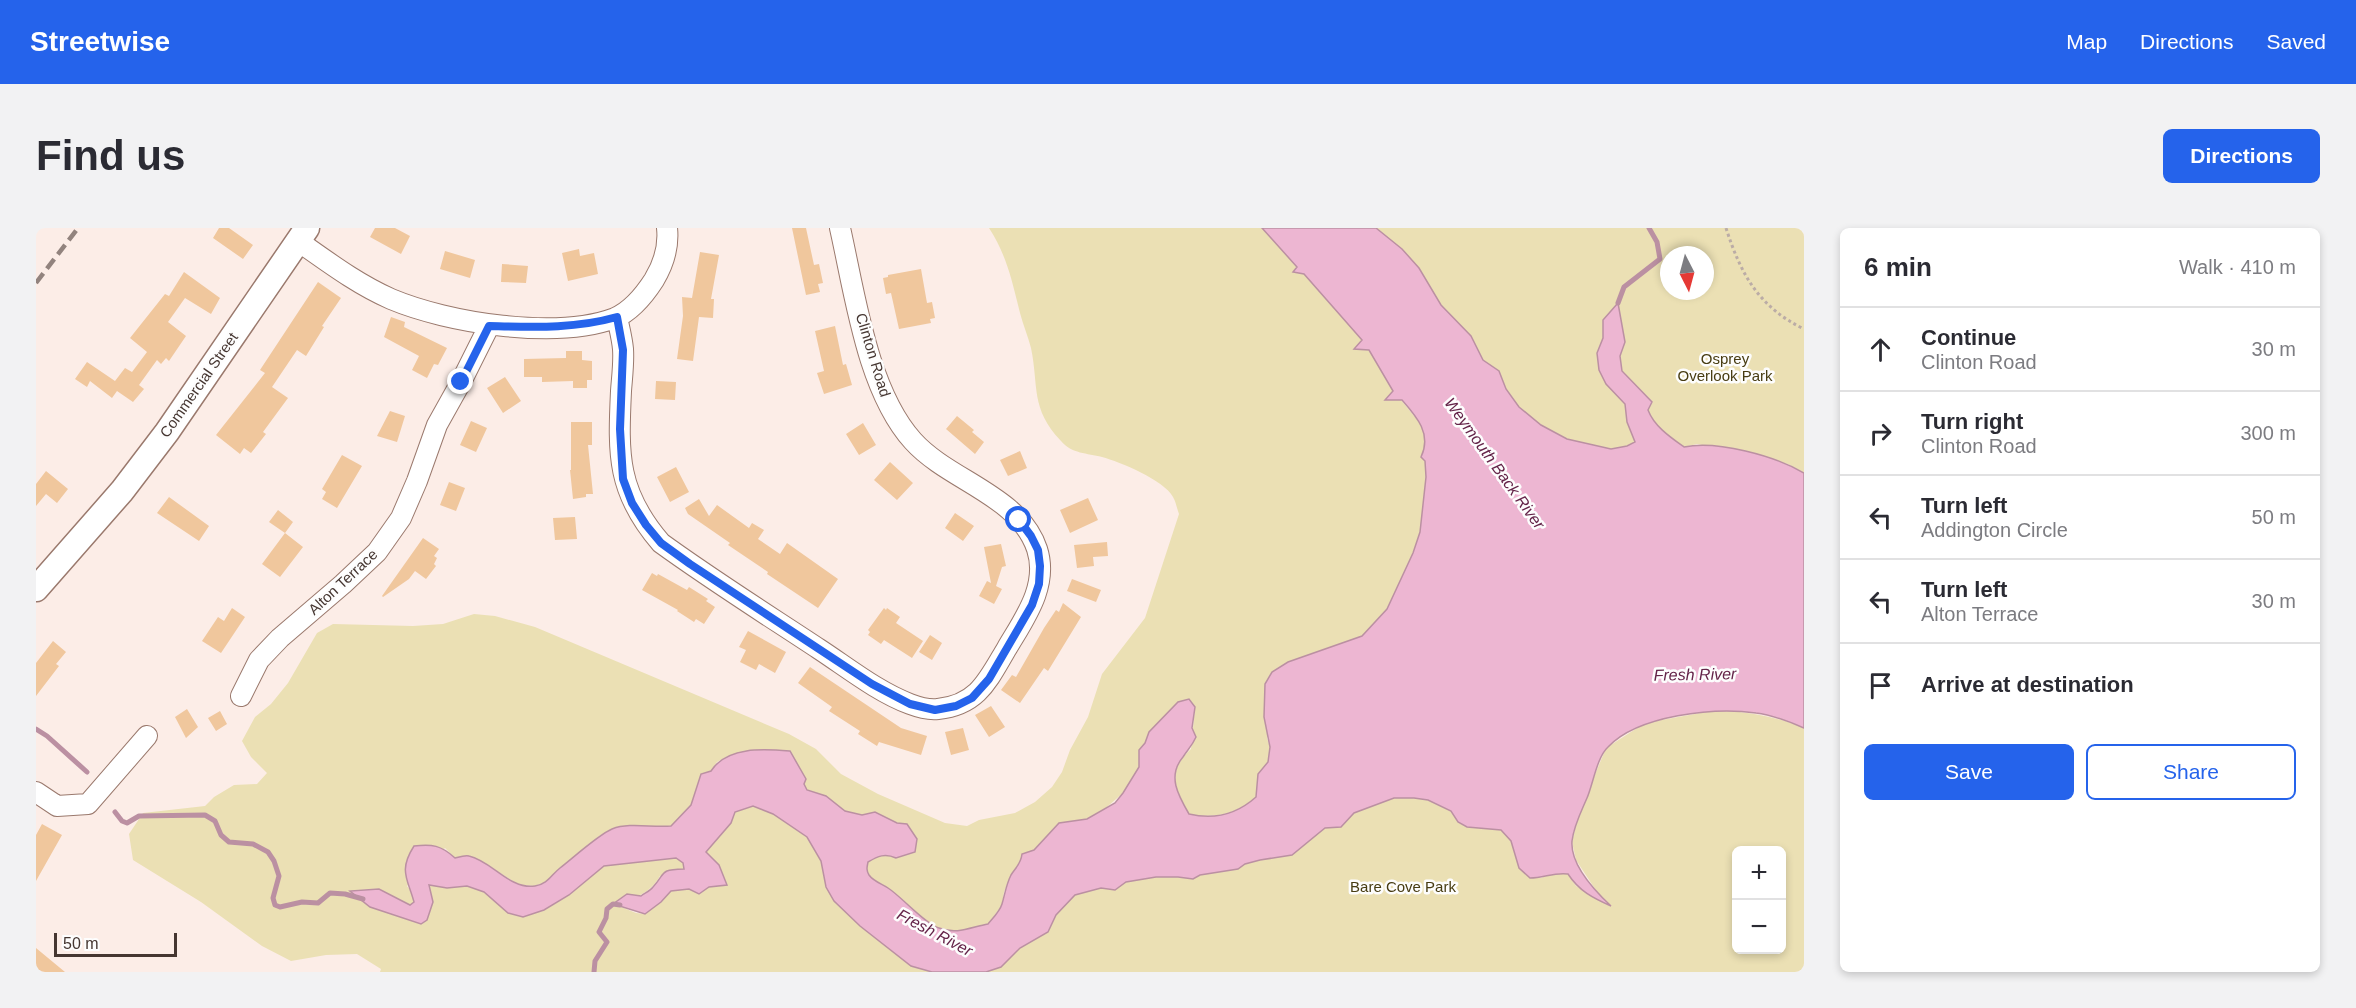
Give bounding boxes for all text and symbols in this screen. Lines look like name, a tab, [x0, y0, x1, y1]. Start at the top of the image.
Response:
text: Streetwise	[30, 26, 170, 57]
text: Map	[2066, 30, 2107, 53]
text: Directions	[2140, 30, 2233, 53]
text: Saved	[2266, 30, 2326, 53]
button: Directions	[2163, 129, 2320, 183]
text: Find us	[36, 132, 185, 179]
north arrow	[1660, 246, 1714, 300]
text: 6 min	[1864, 252, 1932, 282]
text: Walk · 410 m	[2179, 256, 2296, 278]
street label: Clinton Road	[853, 311, 894, 399]
text: Continue	[1921, 325, 2016, 350]
street label: Commercial Street	[156, 328, 242, 440]
icon: ahead	[1864, 333, 1897, 366]
text: 30 m	[2252, 338, 2296, 360]
park label: Osprey Overlook Park	[1677, 350, 1773, 384]
text: Clinton Road	[1921, 351, 2037, 373]
route end	[447, 368, 473, 394]
water label: Weymouth Back River	[1441, 394, 1548, 533]
text: Turn right	[1921, 409, 2023, 434]
icon: right	[1864, 417, 1897, 450]
text: 300 m	[2240, 422, 2296, 444]
text: Clinton Road	[1921, 435, 2037, 457]
text: Turn left	[1921, 493, 2007, 518]
icon: left	[1864, 501, 1897, 534]
route start	[1005, 506, 1031, 532]
text: 50 m	[2252, 506, 2296, 528]
text: Addington Circle	[1921, 519, 2068, 541]
street label: Alton Terrace	[305, 545, 381, 618]
text: Turn left	[1921, 577, 2007, 602]
icon: left	[1864, 585, 1897, 618]
text: 30 m	[2252, 590, 2296, 612]
text: Alton Terrace	[1921, 603, 2038, 625]
water label: Fresh River	[1654, 665, 1737, 684]
icon: arrive	[1864, 669, 1897, 702]
text: Arrive at destination	[1921, 672, 2134, 697]
button: Save	[1864, 744, 2074, 800]
button: Share	[2086, 744, 2296, 800]
map controls	[1732, 846, 1786, 954]
button: +	[1732, 846, 1786, 900]
park label: Bare Cove Park	[1350, 878, 1456, 895]
button: −	[1732, 900, 1786, 954]
water label: Fresh River	[894, 906, 976, 960]
scale bar	[54, 930, 177, 958]
text: 50 m	[63, 935, 99, 952]

